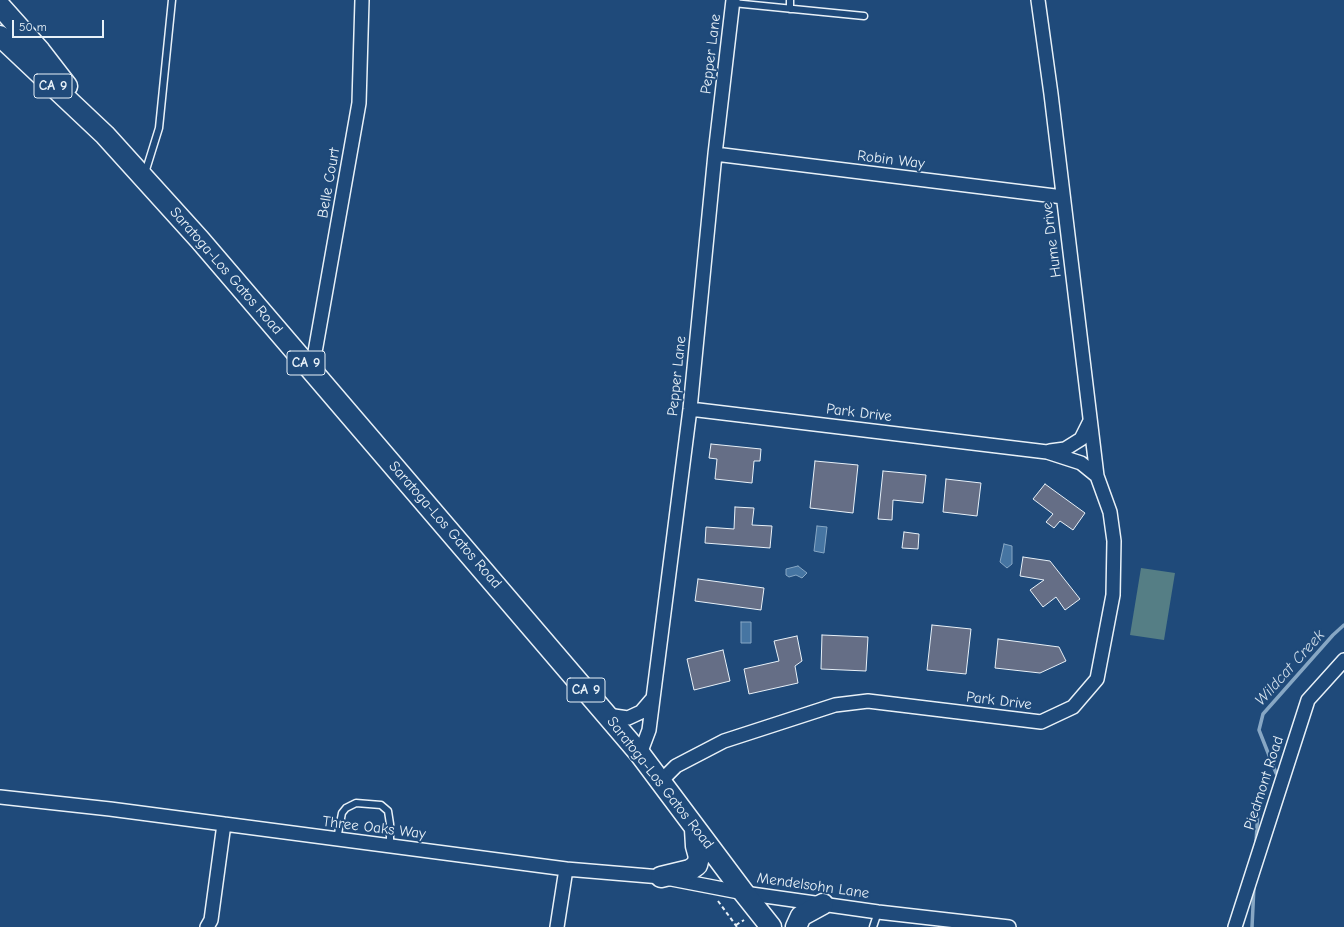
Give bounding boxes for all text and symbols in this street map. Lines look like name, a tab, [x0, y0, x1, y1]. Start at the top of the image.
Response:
scale bar	[14, 12, 106, 38]
street label: Pepper Lane	[697, 13, 725, 95]
text: 50 m	[19, 20, 47, 34]
road number: CA 9	[34, 74, 72, 98]
street label: Belle Court	[314, 146, 344, 220]
street label: Robin Way	[856, 147, 926, 173]
street label: Hume Drive	[1038, 201, 1066, 279]
street label: Saratoga-Los Gatos Road	[166, 204, 286, 338]
street label: Pepper Lane	[664, 335, 690, 417]
road number: CA 9	[287, 351, 325, 375]
street label: Park Drive	[825, 400, 893, 426]
street label: Saratoga-Los Gatos Road	[385, 458, 505, 592]
water label: Wildcat Creek	[1251, 626, 1329, 710]
road number: CA 9	[567, 678, 605, 702]
street label: Park Drive	[965, 688, 1033, 714]
street label: Saratoga-Los Gatos Road	[603, 713, 717, 853]
street label: Piedmont Road	[1240, 734, 1288, 832]
street label: Three Oaks Way	[321, 813, 427, 843]
street label: Mendelsohn Lane	[756, 869, 870, 903]

